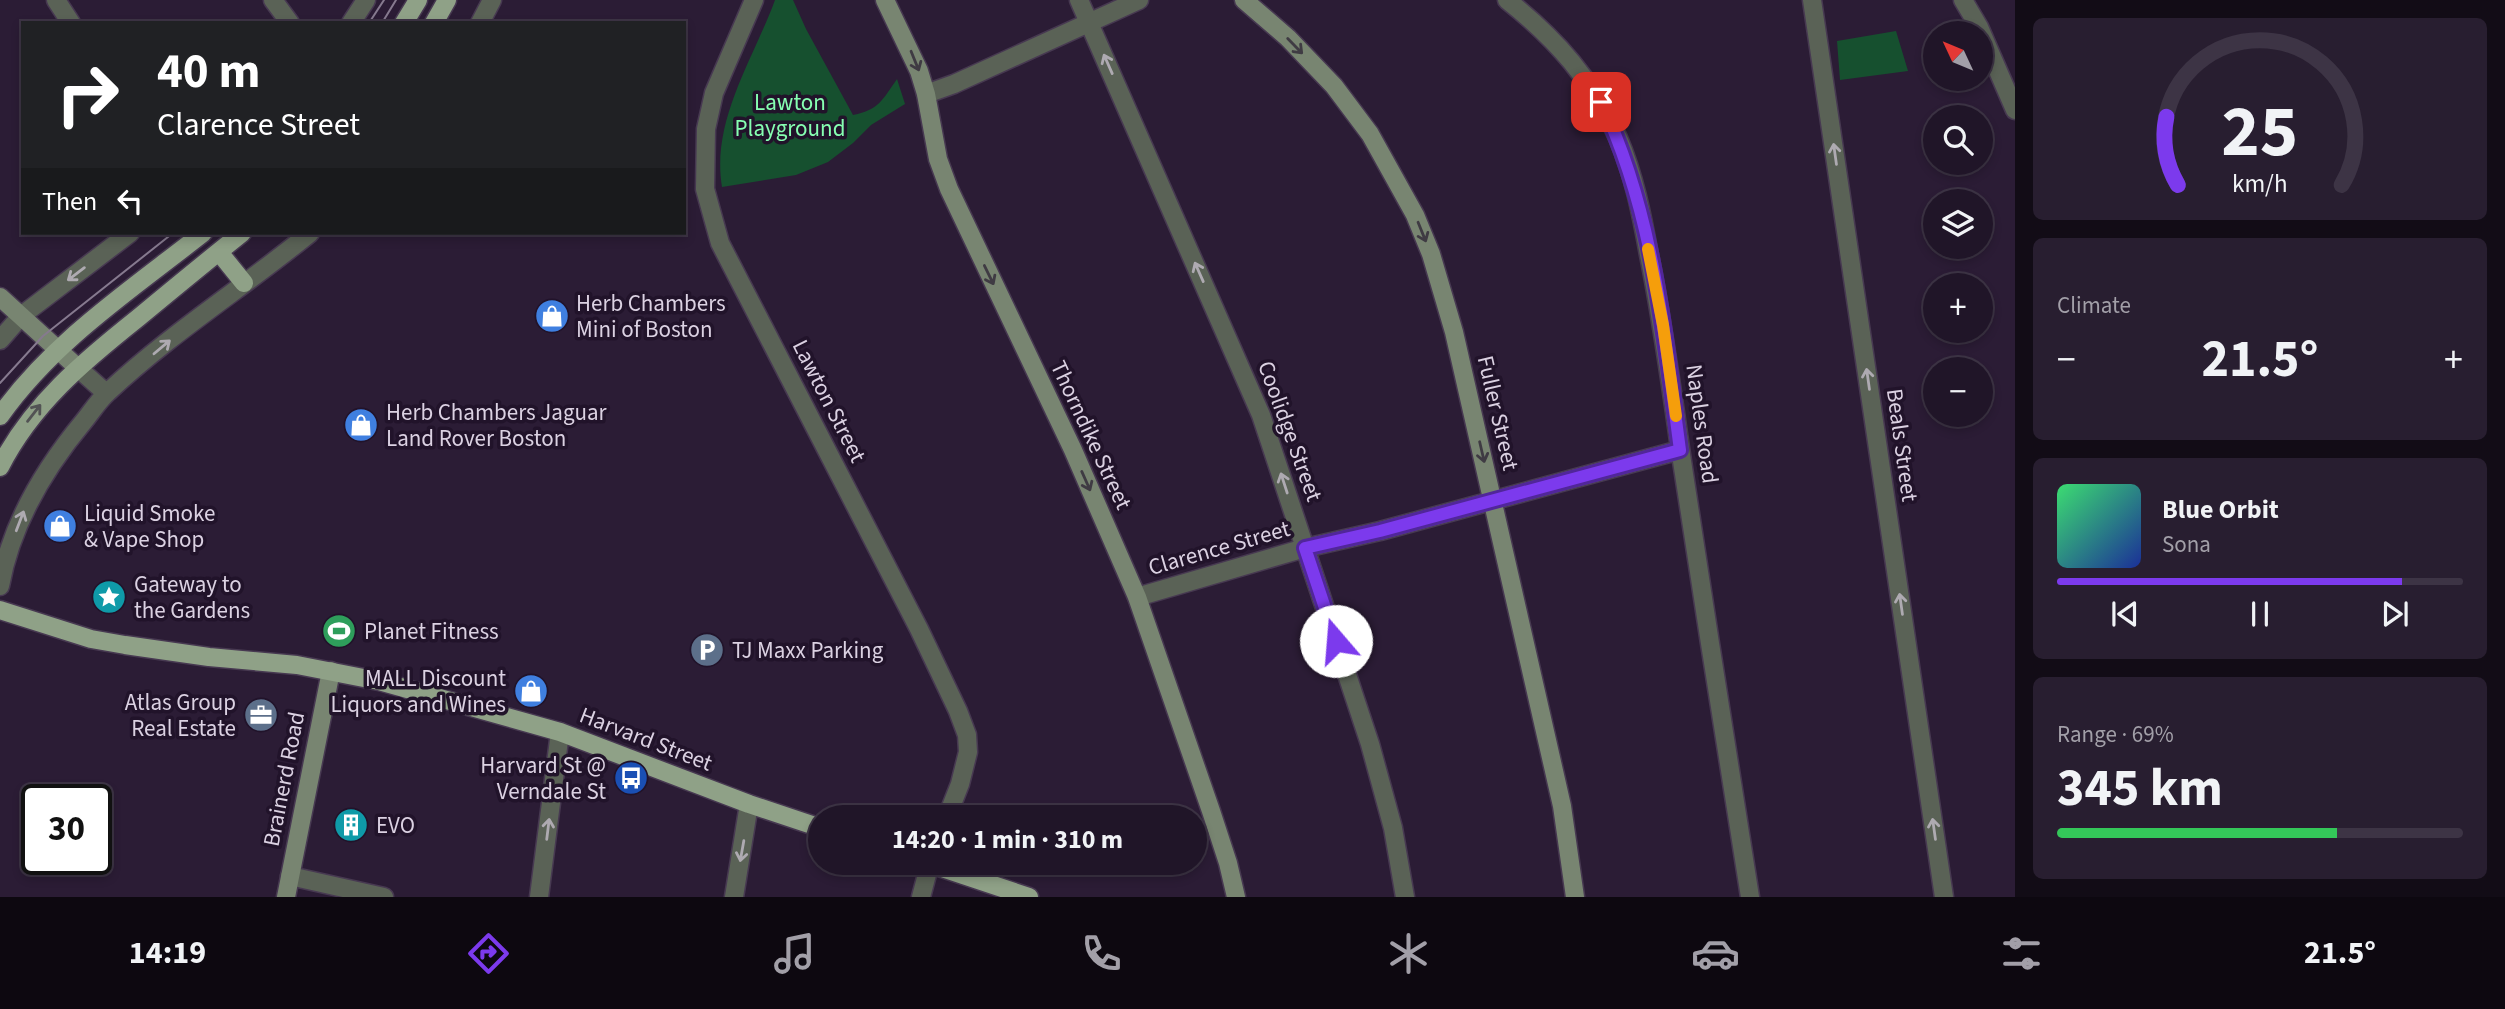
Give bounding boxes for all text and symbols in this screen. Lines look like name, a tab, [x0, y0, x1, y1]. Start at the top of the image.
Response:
north arrow	[1923, 21, 1993, 91]
map controls	[1923, 21, 1993, 427]
text: 40 m	[157, 37, 261, 107]
one-way arrow	[1286, 37, 1303, 54]
icon: right	[42, 49, 133, 140]
one-way arrow	[909, 50, 922, 72]
one-way arrow	[1101, 54, 1114, 75]
pin	[1571, 72, 1631, 132]
text: 25	[2222, 80, 2298, 184]
icon: arrive	[1582, 83, 1620, 121]
park label: Lawton Playground	[735, 86, 845, 145]
text: Clarence Street	[157, 102, 360, 148]
button: search	[1923, 105, 1993, 175]
one-way arrow	[1828, 143, 1841, 166]
text: km/h	[2232, 166, 2288, 202]
icon: left	[111, 182, 149, 220]
text: Then	[42, 183, 97, 220]
button: layers	[1923, 189, 1993, 259]
one-way arrow	[1417, 221, 1430, 242]
one-way arrow	[1192, 262, 1205, 284]
one-way arrow	[982, 264, 996, 285]
one-way arrow	[67, 267, 85, 282]
button: +	[1923, 273, 1993, 343]
place label: Herb Chambers Mini of Boston	[576, 287, 726, 346]
text: Climate	[2057, 289, 2131, 322]
shop icon: Herb Chambers Mini of Boston	[533, 297, 571, 335]
text: 21.5°	[2202, 323, 2318, 397]
text: −	[2057, 333, 2076, 387]
text: +	[2444, 333, 2463, 387]
street label: Lawton Street	[784, 334, 874, 468]
one-way arrow	[152, 339, 170, 355]
street label: Fuller Street	[1469, 352, 1527, 474]
street label: Thorndike Street	[1042, 355, 1140, 515]
street label: Coolidge Street	[1249, 356, 1331, 506]
button: −	[1923, 357, 1993, 427]
street label: Naples Road	[1677, 362, 1727, 486]
one-way arrow	[1861, 368, 1874, 391]
street label: Beals Street	[1878, 386, 1926, 504]
place label: Herb Chambers Jaguar Land Rover Boston	[386, 396, 608, 455]
one-way arrow	[27, 405, 42, 423]
shop icon: Herb Chambers Jaguar Land Rover Boston	[342, 406, 380, 444]
one-way arrow	[1476, 440, 1489, 462]
one-way arrow	[1080, 470, 1093, 491]
one-way arrow	[1277, 473, 1289, 495]
text: Blue Orbit	[2162, 491, 2279, 528]
place label: Liquid Smoke & Vape Shop	[84, 497, 215, 556]
shop icon: Liquid Smoke & Vape Shop	[41, 507, 79, 545]
one-way arrow	[15, 511, 28, 533]
street label: Clarence Street	[1144, 512, 1294, 584]
text: Sona	[2162, 528, 2211, 561]
place label: Gateway to the Gardens	[134, 568, 250, 627]
place icon: Gateway to the Gardens	[90, 578, 128, 616]
one-way arrow	[1894, 593, 1907, 616]
icon: previous	[2106, 595, 2144, 633]
icon: pause	[2241, 595, 2279, 633]
icon: next	[2376, 595, 2414, 633]
position arrow	[1299, 604, 1373, 678]
sports icon: Planet Fitness	[320, 612, 358, 650]
place label: Planet Fitness	[364, 615, 499, 648]
parking icon: TJ Maxx Parking	[688, 631, 726, 669]
place label: TJ Maxx Parking	[732, 634, 884, 667]
place label: MALL Discount Liquors and Wines	[330, 662, 506, 721]
shop icon: MALL Discount Liquors and Wines	[512, 672, 550, 710]
place label: Atlas Group Real Estate	[125, 686, 236, 745]
office icon: Atlas Group Real Estate	[242, 696, 280, 734]
street label: Harvard Street	[575, 699, 717, 780]
street label: Brainerd Road	[255, 709, 313, 849]
text: Range · 69%	[2057, 718, 2174, 751]
place label: Harvard St @ Verndale St	[480, 749, 606, 808]
text: 345 km	[2057, 752, 2223, 826]
bus stop icon: Harvard St @ Verndale St	[612, 759, 650, 797]
speed limit sign: 30	[21, 784, 112, 875]
building icon: EVO	[332, 806, 370, 844]
place label: EVO	[376, 809, 415, 842]
one-way arrow	[541, 818, 554, 841]
one-way arrow	[1927, 819, 1940, 841]
text: 14:20 · 1 min · 310 m	[892, 821, 1123, 858]
one-way arrow	[735, 839, 748, 861]
icon: directions	[464, 929, 513, 978]
icon: music	[770, 929, 819, 978]
icon: phone	[1077, 929, 1126, 978]
icon: climate	[1384, 929, 1433, 978]
icon: car	[1691, 929, 1740, 978]
icon: filters	[1997, 929, 2046, 978]
text: 14:19	[129, 930, 206, 976]
text: 21.5°	[2304, 930, 2376, 976]

